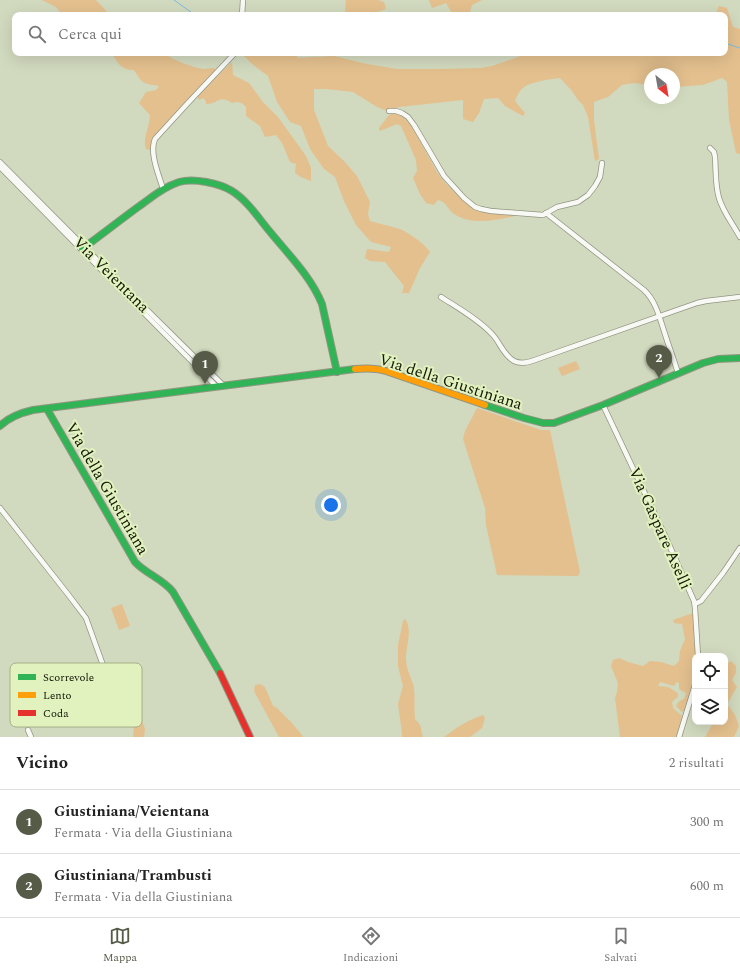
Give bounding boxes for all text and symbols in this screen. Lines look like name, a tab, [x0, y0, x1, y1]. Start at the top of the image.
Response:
search box	[12, 12, 728, 56]
icon: search	[26, 23, 48, 45]
text: Cerca qui	[58, 23, 122, 46]
north arrow	[644, 68, 680, 104]
street label: Via Veientana	[67, 231, 155, 319]
pin: 2	[646, 345, 672, 378]
street label: Via della Giustiniana	[376, 347, 526, 417]
pin: 1	[192, 351, 218, 384]
street label: Via della Giustiniana	[59, 418, 155, 559]
street label: Via Gaspare Aselli	[622, 463, 698, 593]
your location	[321, 495, 341, 515]
map controls	[692, 653, 728, 725]
button: locate	[692, 653, 728, 689]
legend	[10, 663, 142, 727]
text: Scorrevole	[43, 669, 94, 686]
text: Lento	[43, 687, 72, 704]
button: layers	[692, 689, 728, 725]
text: Coda	[43, 705, 69, 722]
text: Vicino	[16, 750, 68, 776]
text: 2 risultati	[669, 753, 724, 773]
text: Giustiniana/Veientana	[54, 800, 209, 823]
text: 1	[25, 812, 33, 832]
text: 300 m	[690, 812, 724, 832]
text: Fermata · Via della Giustiniana	[54, 823, 233, 843]
text: Giustiniana/Trambusti	[54, 864, 212, 887]
text: 2	[25, 876, 33, 896]
text: 600 m	[690, 876, 724, 896]
text: Fermata · Via della Giustiniana	[54, 887, 233, 907]
tab: Mappa	[103, 925, 137, 966]
tab: Indicazioni	[343, 925, 398, 966]
tab: Salvati	[604, 925, 637, 966]

